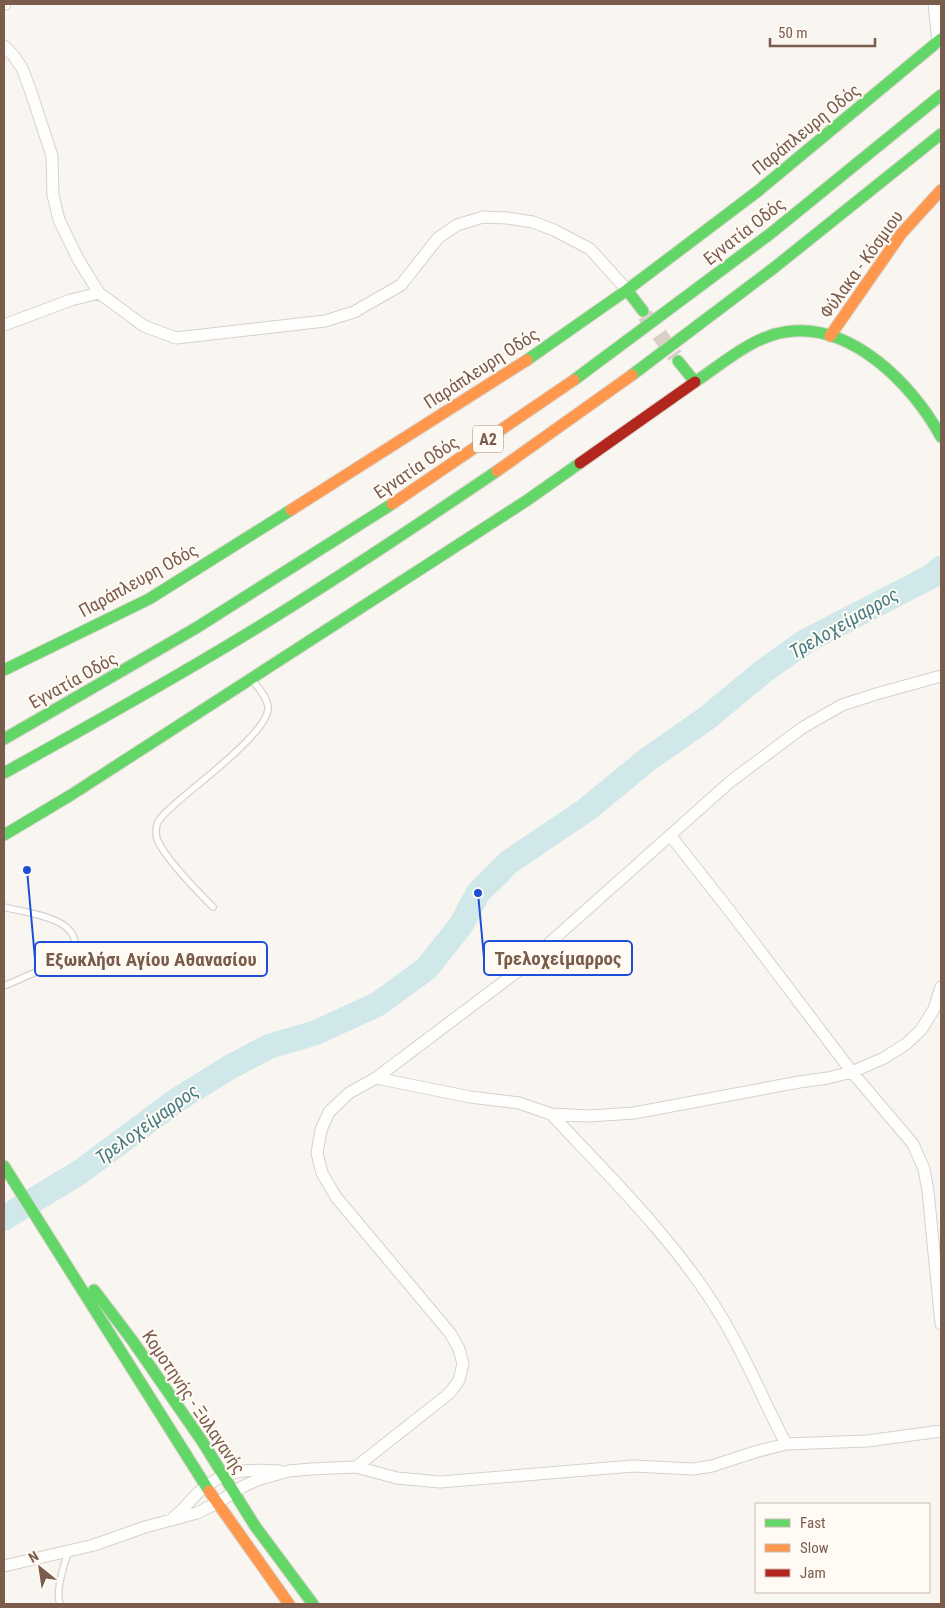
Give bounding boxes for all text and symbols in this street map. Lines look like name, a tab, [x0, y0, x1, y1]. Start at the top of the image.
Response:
scale bar	[770, 15, 875, 47]
text: 50 m	[778, 24, 808, 42]
street label: Παράπλευρη Οδός	[748, 79, 864, 179]
street label: Εγνατία Οδός	[699, 193, 789, 269]
street label: Φύλακα - Κόσμιου	[815, 206, 907, 322]
street label: Παράπλευρη Οδός	[420, 323, 542, 413]
road number: Α2	[473, 426, 503, 452]
street label: Εγνατία Οδός	[370, 431, 462, 503]
street label: Παράπλευρη Οδός	[75, 539, 201, 621]
water label: Τρελοχείμαρρος	[785, 583, 903, 663]
street label: Εγνατία Οδός	[25, 647, 121, 713]
callout: Τρελοχείμαρρος	[484, 941, 632, 975]
callout: Εξωκλήσι Αγίου Αθανασίου	[35, 942, 267, 976]
text: Τρελοχείμαρρος	[494, 947, 622, 970]
text: Εξωκλήσι Αγίου Αθανασίου	[45, 948, 257, 971]
water label: Τρελοχείμαρρος	[91, 1079, 203, 1169]
street label: Κομοτηνής - Ξυλαγανής	[138, 1326, 250, 1478]
legend	[755, 1503, 930, 1593]
text: Fast	[800, 1514, 825, 1532]
text: Slow	[800, 1539, 829, 1557]
north arrow	[15, 1543, 65, 1593]
text: N	[26, 1548, 41, 1566]
text: Jam	[800, 1564, 826, 1582]

